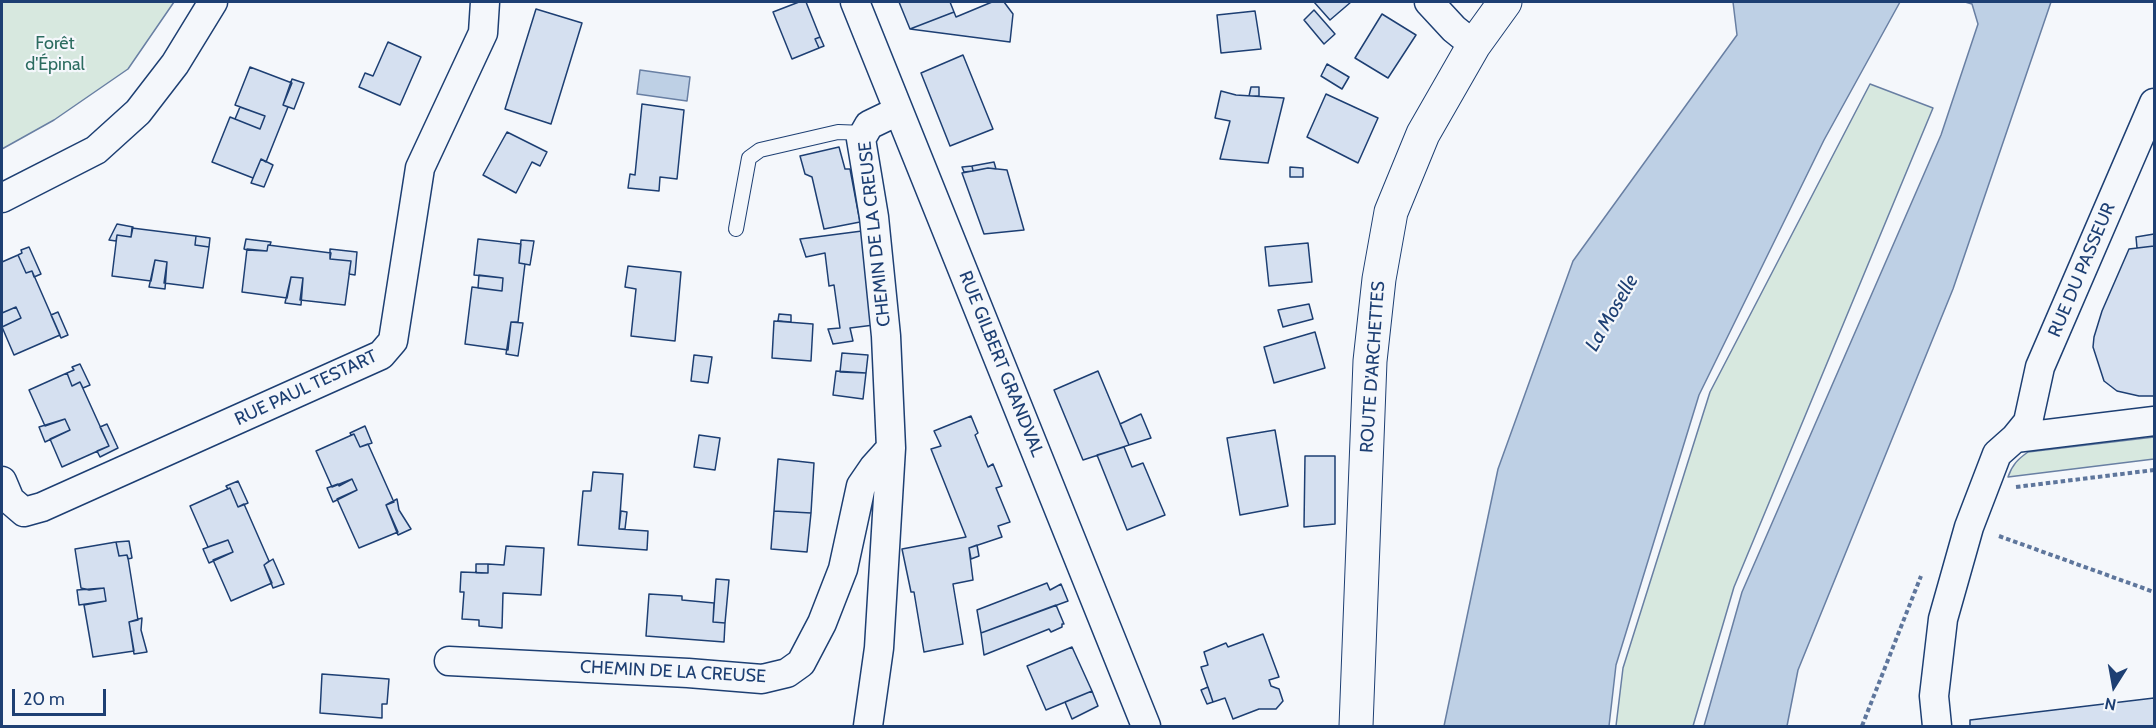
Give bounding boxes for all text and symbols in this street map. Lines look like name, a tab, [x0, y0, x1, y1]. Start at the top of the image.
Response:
park label: Forêt d'Épinal	[25, 33, 85, 76]
street label: CHEMIN DE LA CREUSE	[855, 140, 895, 328]
street label: RUE DU PASSEUR	[2044, 200, 2120, 340]
street label: RUE GILBERT GRANDVAL	[954, 268, 1048, 460]
water label: La Moselle	[1580, 270, 1644, 356]
street label: ROUTE D'ARCHETTES	[1356, 280, 1390, 454]
street label: RUE PAUL TESTART	[231, 346, 381, 430]
street label: CHEMIN DE LA CREUSE	[579, 656, 767, 688]
north arrow	[2084, 656, 2144, 716]
scale bar	[15, 677, 110, 715]
text: 20 m	[23, 688, 65, 710]
text: N	[2103, 694, 2118, 715]

